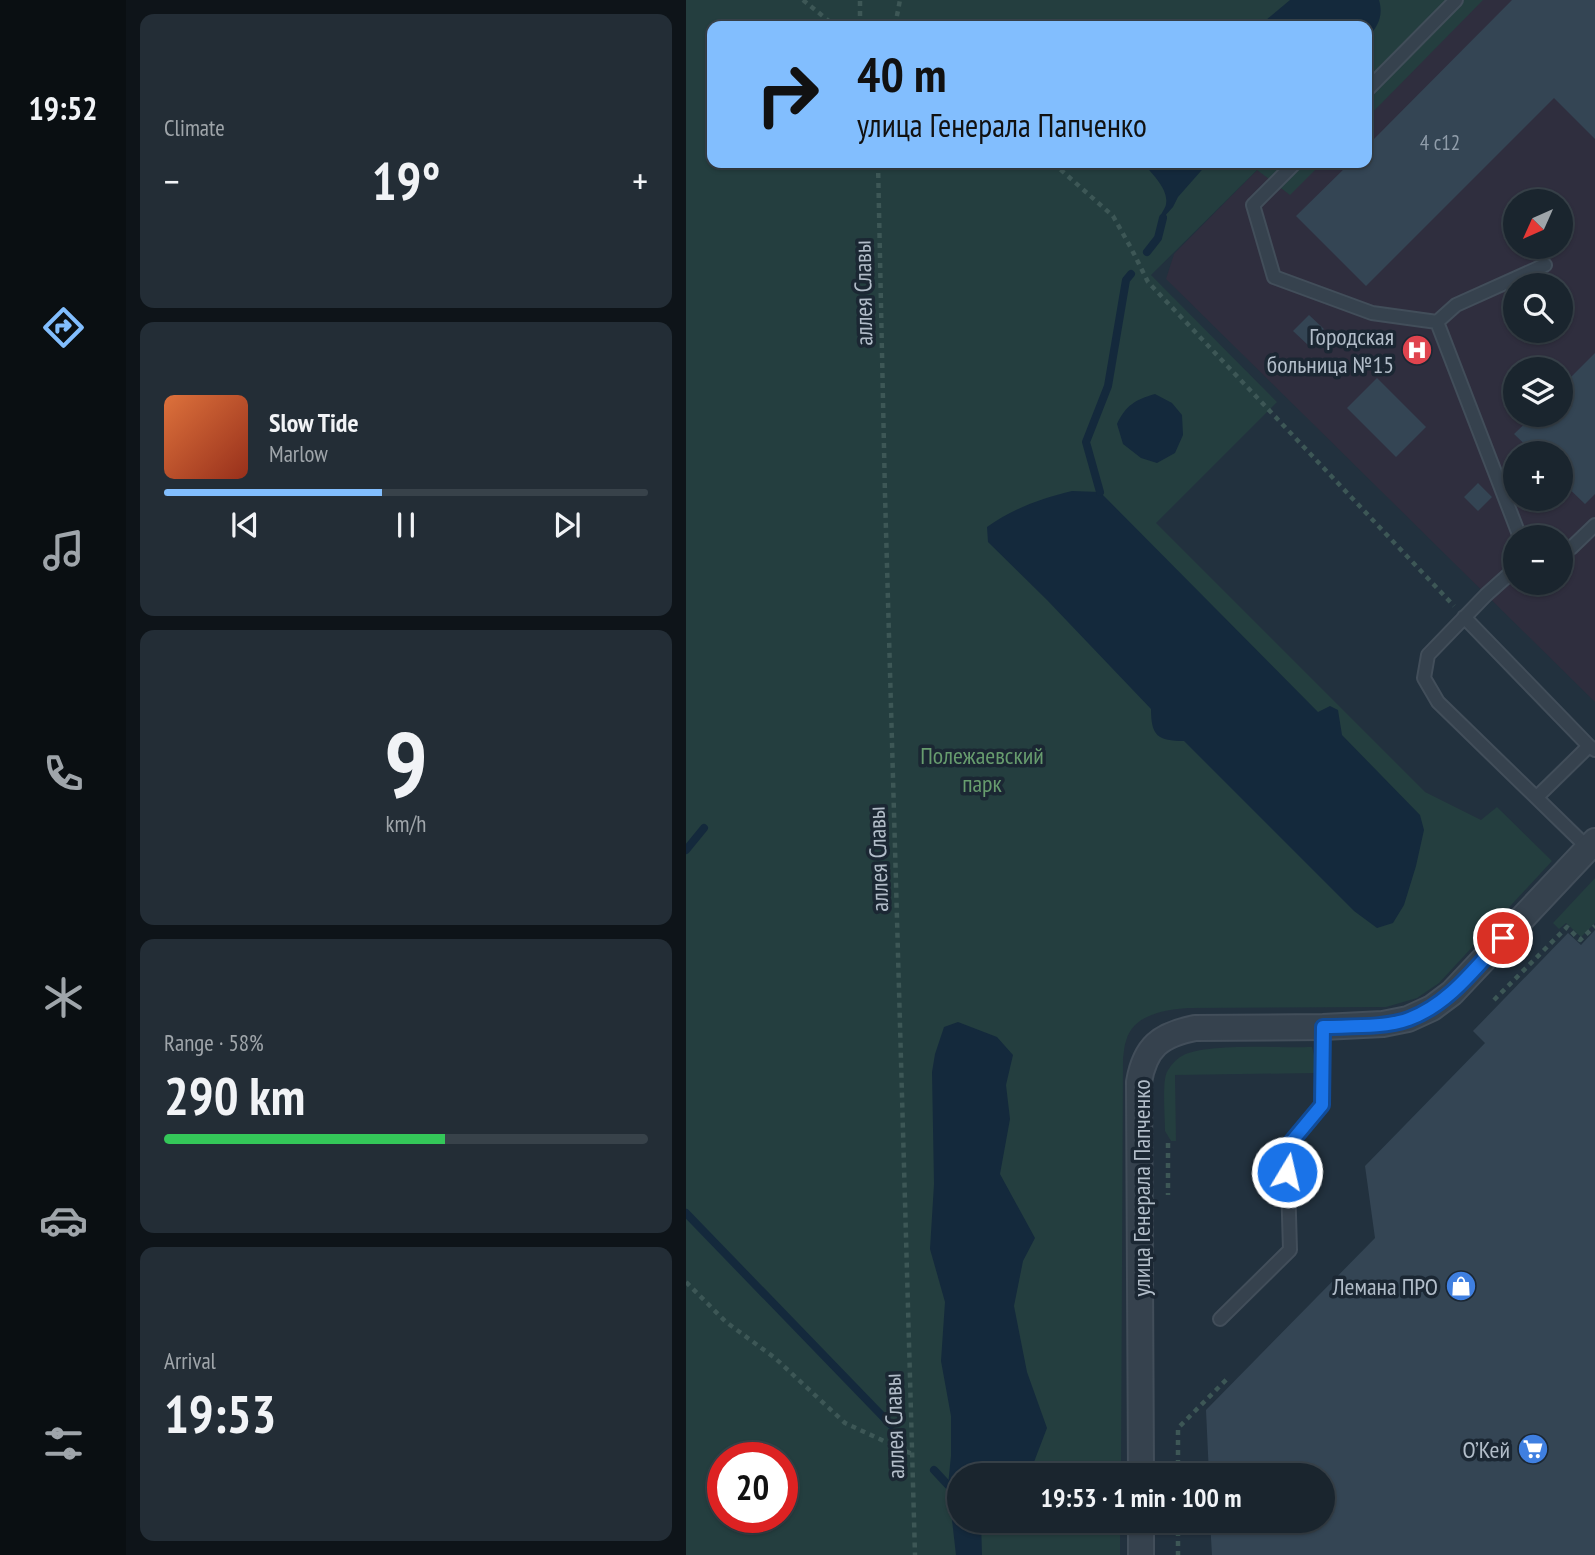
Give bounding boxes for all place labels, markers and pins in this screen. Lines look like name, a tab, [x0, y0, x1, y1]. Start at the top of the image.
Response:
place label: Городская больница №15	[1267, 321, 1394, 380]
hospital icon: Городская больница №15	[1400, 333, 1434, 367]
pin	[1473, 908, 1533, 968]
shop icon: Лемана ПРО	[1444, 1269, 1478, 1303]
place label: Лемана ПРО	[1331, 1271, 1438, 1302]
supermarket icon: О’Кей	[1516, 1432, 1550, 1466]
place label: О’Кей	[1462, 1434, 1510, 1465]

